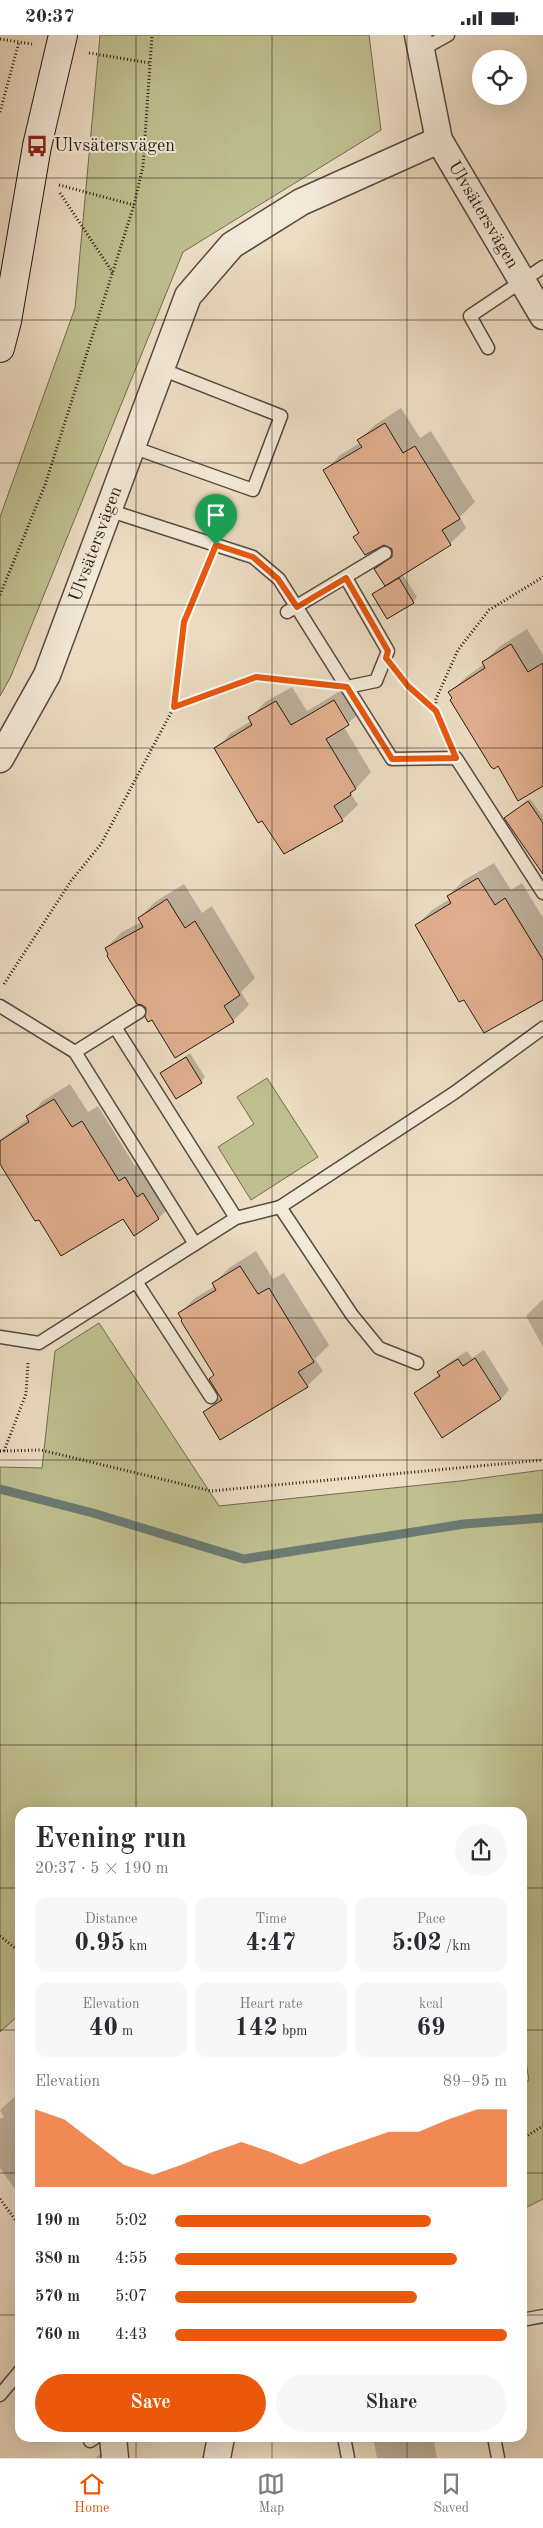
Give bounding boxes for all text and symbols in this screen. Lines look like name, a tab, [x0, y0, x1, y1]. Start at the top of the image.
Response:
text: 20:37	[25, 8, 74, 27]
map controls	[472, 50, 527, 105]
button: locate	[472, 50, 527, 105]
bus stop icon: Ulvsätersvägen	[24, 133, 50, 159]
place label: Ulvsätersvägen	[54, 137, 175, 155]
street label: Ulvsätersvägen	[445, 158, 522, 272]
street label: Ulvsätersvägen	[66, 484, 125, 604]
pin	[195, 494, 237, 545]
icon: arrive	[202, 501, 230, 529]
button: share	[455, 1824, 507, 1876]
text: Evening run	[35, 1826, 187, 1854]
text: 20:37 · 5 × 190 m	[35, 1861, 168, 1877]
text: Distance	[85, 1912, 137, 1926]
text: Time	[255, 1912, 287, 1926]
text: Pace	[417, 1912, 445, 1926]
text: 0.95	[75, 1931, 125, 1956]
text: 4:47	[246, 1931, 296, 1956]
text: 5:02	[391, 1931, 442, 1956]
text: km	[125, 1939, 147, 1953]
text: /km	[442, 1939, 471, 1953]
text: Elevation	[83, 1997, 139, 2011]
text: Heart rate	[240, 1997, 302, 2011]
text: kcal	[419, 1997, 443, 2011]
text: 40	[89, 2016, 118, 2041]
text: 142	[235, 2016, 278, 2041]
text: 69	[416, 2016, 446, 2041]
text: m	[118, 2024, 133, 2038]
text: bpm	[278, 2024, 307, 2038]
text: Elevation	[35, 2074, 100, 2090]
text: 89–95 m	[443, 2074, 507, 2090]
text: 190 m	[35, 2213, 80, 2229]
text: 5:02	[115, 2213, 147, 2229]
text: 380 m	[35, 2251, 80, 2267]
text: 4:55	[115, 2251, 147, 2267]
text: 570 m	[35, 2289, 80, 2305]
text: 5:07	[115, 2289, 147, 2305]
text: 760 m	[35, 2327, 80, 2343]
text: 4:43	[115, 2327, 147, 2343]
button: Save	[35, 2374, 266, 2432]
button: Share	[276, 2374, 507, 2432]
tab: Home	[74, 2470, 110, 2517]
tab: Map	[257, 2470, 285, 2517]
tab: Saved	[433, 2470, 469, 2517]

